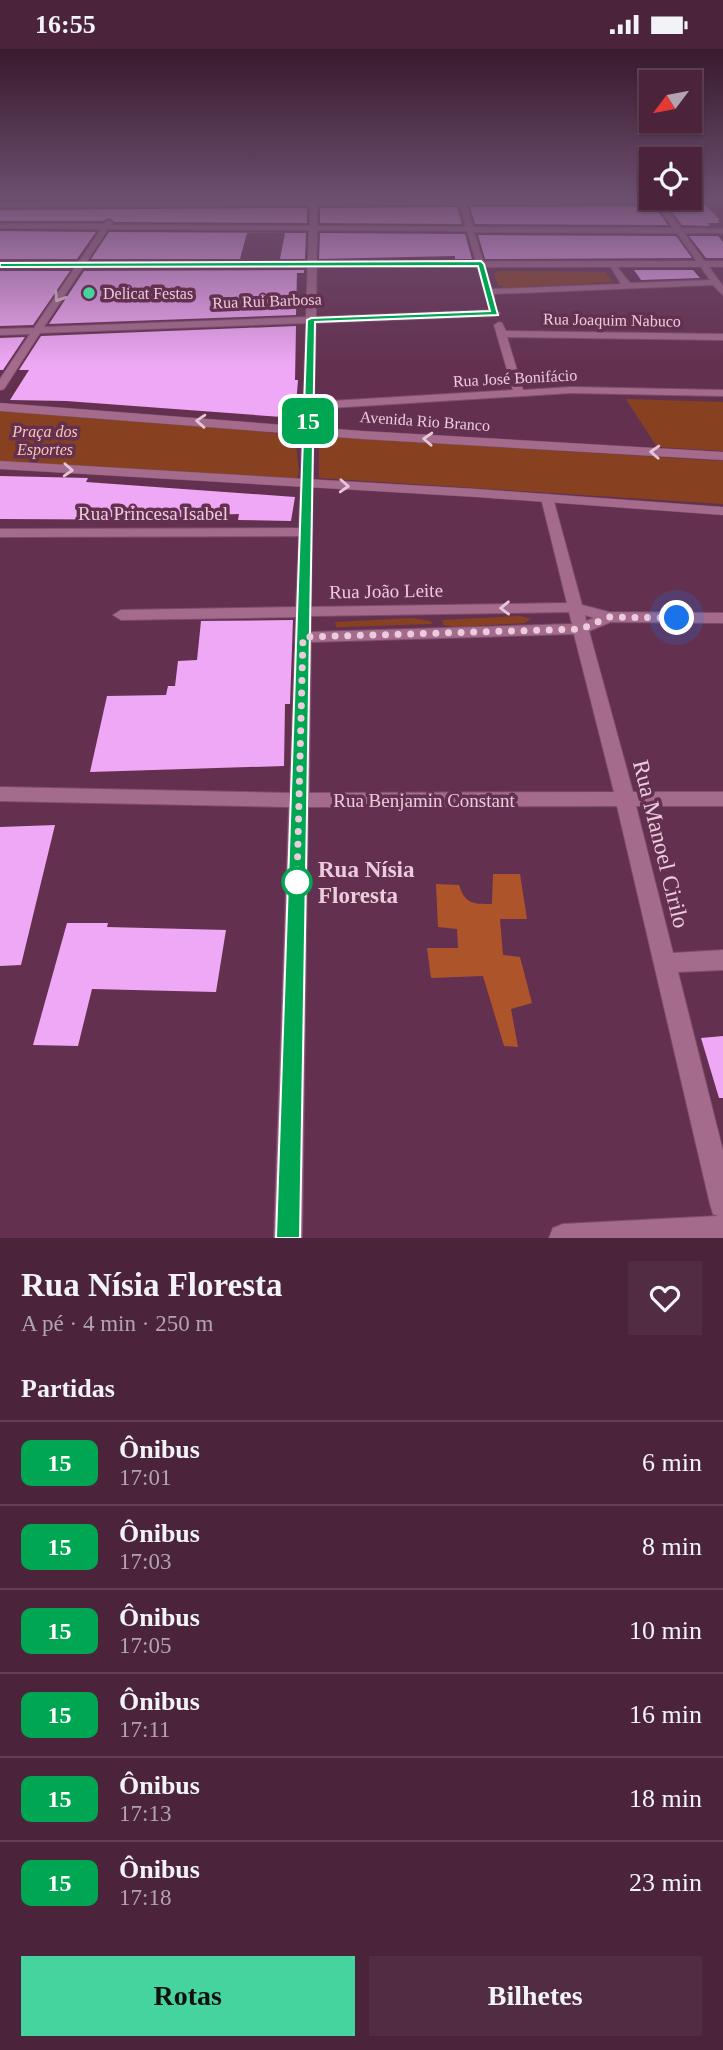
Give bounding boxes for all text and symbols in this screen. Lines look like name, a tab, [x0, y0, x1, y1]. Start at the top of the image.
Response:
text: 16:55	[35, 10, 96, 39]
north arrow	[639, 70, 702, 133]
map controls	[639, 70, 702, 210]
button: locate	[639, 147, 702, 210]
marker: Delicat Festas	[81, 285, 97, 301]
place label: Delicat Festas	[103, 285, 193, 302]
one-way arrow	[54, 289, 67, 302]
street label: Rua Rui Barbosa	[212, 291, 322, 311]
street label: Rua Joaquim Nabuco	[543, 310, 681, 331]
street label: Rua José Bonifácio	[452, 366, 578, 390]
line badge: 15	[276, 398, 340, 444]
text: 15	[296, 408, 320, 434]
street label: Avenida Rio Branco	[359, 408, 491, 434]
one-way arrow	[195, 414, 206, 429]
park label: Praça dos Esportes	[11, 423, 78, 459]
one-way arrow	[422, 432, 433, 447]
one-way arrow	[649, 445, 660, 460]
one-way arrow	[63, 462, 74, 477]
one-way arrow	[339, 478, 350, 493]
street label: Rua Princesa Isabel	[78, 503, 228, 524]
street label: Rua João Leite	[329, 580, 443, 602]
your location	[659, 600, 694, 635]
one-way arrow	[499, 601, 510, 616]
street label: Rua Manoel Cirilo	[628, 757, 694, 931]
street label: Rua Benjamin Constant	[333, 790, 515, 811]
place label: Rua Nísia Floresta	[318, 857, 415, 908]
marker: Rua Nísia Floresta	[282, 867, 312, 897]
button: heart	[628, 1261, 702, 1335]
text: Rua Nísia Floresta	[21, 1267, 283, 1303]
text: A pé · 4 min · 250 m	[21, 1311, 213, 1336]
text: Partidas	[21, 1374, 115, 1403]
text: Ônibus	[119, 1435, 200, 1464]
text: 6 min	[642, 1448, 702, 1477]
text: 15	[48, 1450, 72, 1476]
text: 17:01	[119, 1465, 171, 1490]
text: Ônibus	[119, 1519, 200, 1548]
text: 8 min	[642, 1532, 702, 1561]
text: 15	[48, 1534, 72, 1560]
text: 17:03	[119, 1549, 171, 1574]
text: Ônibus	[119, 1603, 200, 1632]
text: 10 min	[629, 1616, 702, 1645]
text: 15	[48, 1618, 72, 1644]
text: 17:05	[119, 1633, 171, 1658]
text: Ônibus	[119, 1687, 200, 1716]
text: 16 min	[629, 1700, 702, 1729]
text: 15	[48, 1702, 72, 1728]
text: 17:11	[119, 1717, 171, 1742]
text: Ônibus	[119, 1771, 200, 1800]
text: 18 min	[629, 1784, 702, 1813]
text: 15	[48, 1786, 72, 1812]
text: 17:13	[119, 1801, 171, 1826]
text: Ônibus	[119, 1855, 200, 1884]
text: 23 min	[629, 1868, 702, 1897]
text: 15	[48, 1870, 72, 1896]
text: 17:18	[119, 1885, 171, 1910]
button: Rotas	[21, 1956, 355, 2036]
button: Bilhetes	[369, 1956, 702, 2036]

